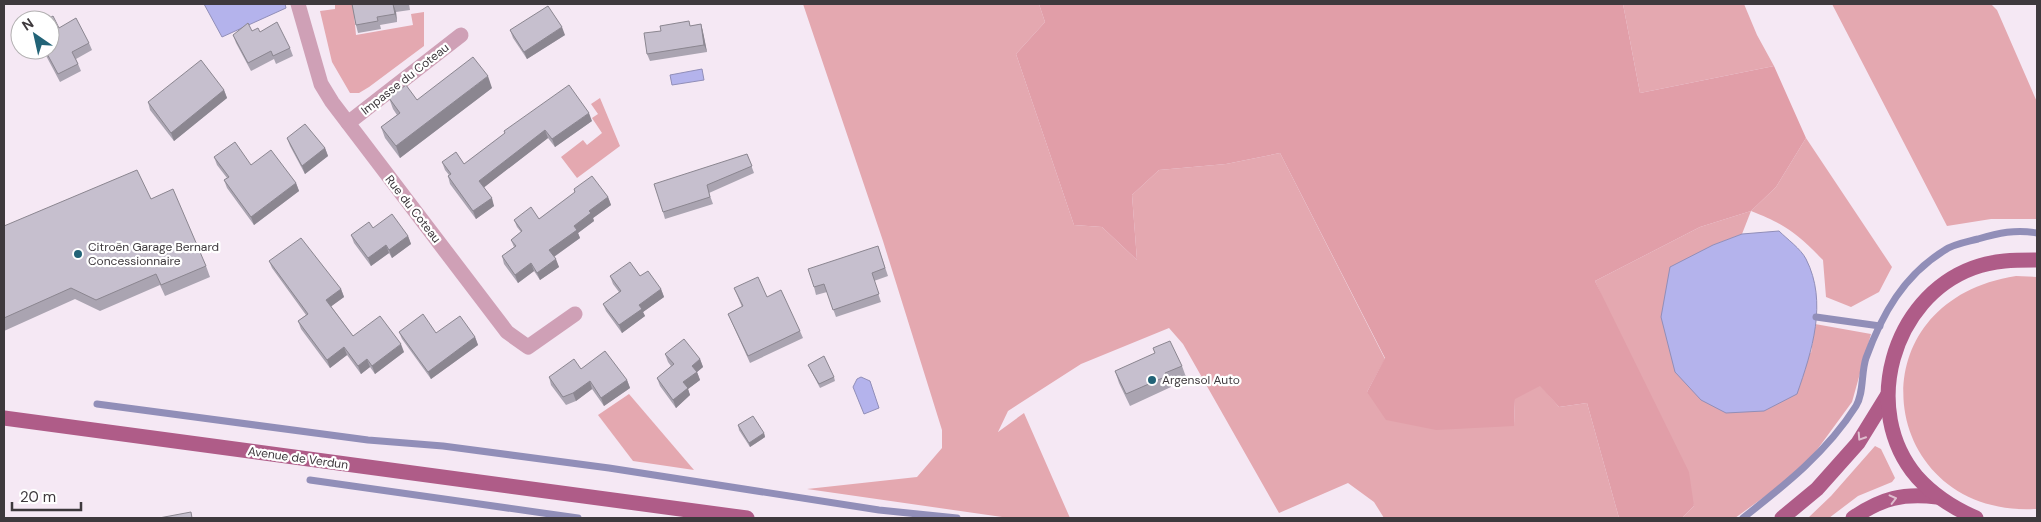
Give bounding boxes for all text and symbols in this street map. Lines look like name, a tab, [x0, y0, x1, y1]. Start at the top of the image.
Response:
north arrow	[10, 10, 60, 60]
text: N	[18, 14, 37, 35]
street label: Impasse du Coteau	[358, 40, 452, 118]
street label: Rue du Coteau	[382, 172, 445, 246]
place label: Citroën Garage Bernard Concessionnaire	[88, 239, 219, 269]
marker: Citroën Garage Bernard Concessionnaire	[72, 248, 84, 260]
place label: Argensol Auto	[1162, 372, 1240, 388]
marker: Argensol Auto	[1146, 374, 1158, 386]
one-way arrow	[1858, 432, 1868, 441]
street label: Avenue de Verdun	[247, 443, 349, 473]
scale bar	[12, 480, 81, 512]
text: 20 m	[20, 487, 56, 507]
one-way arrow	[1888, 494, 1897, 504]

